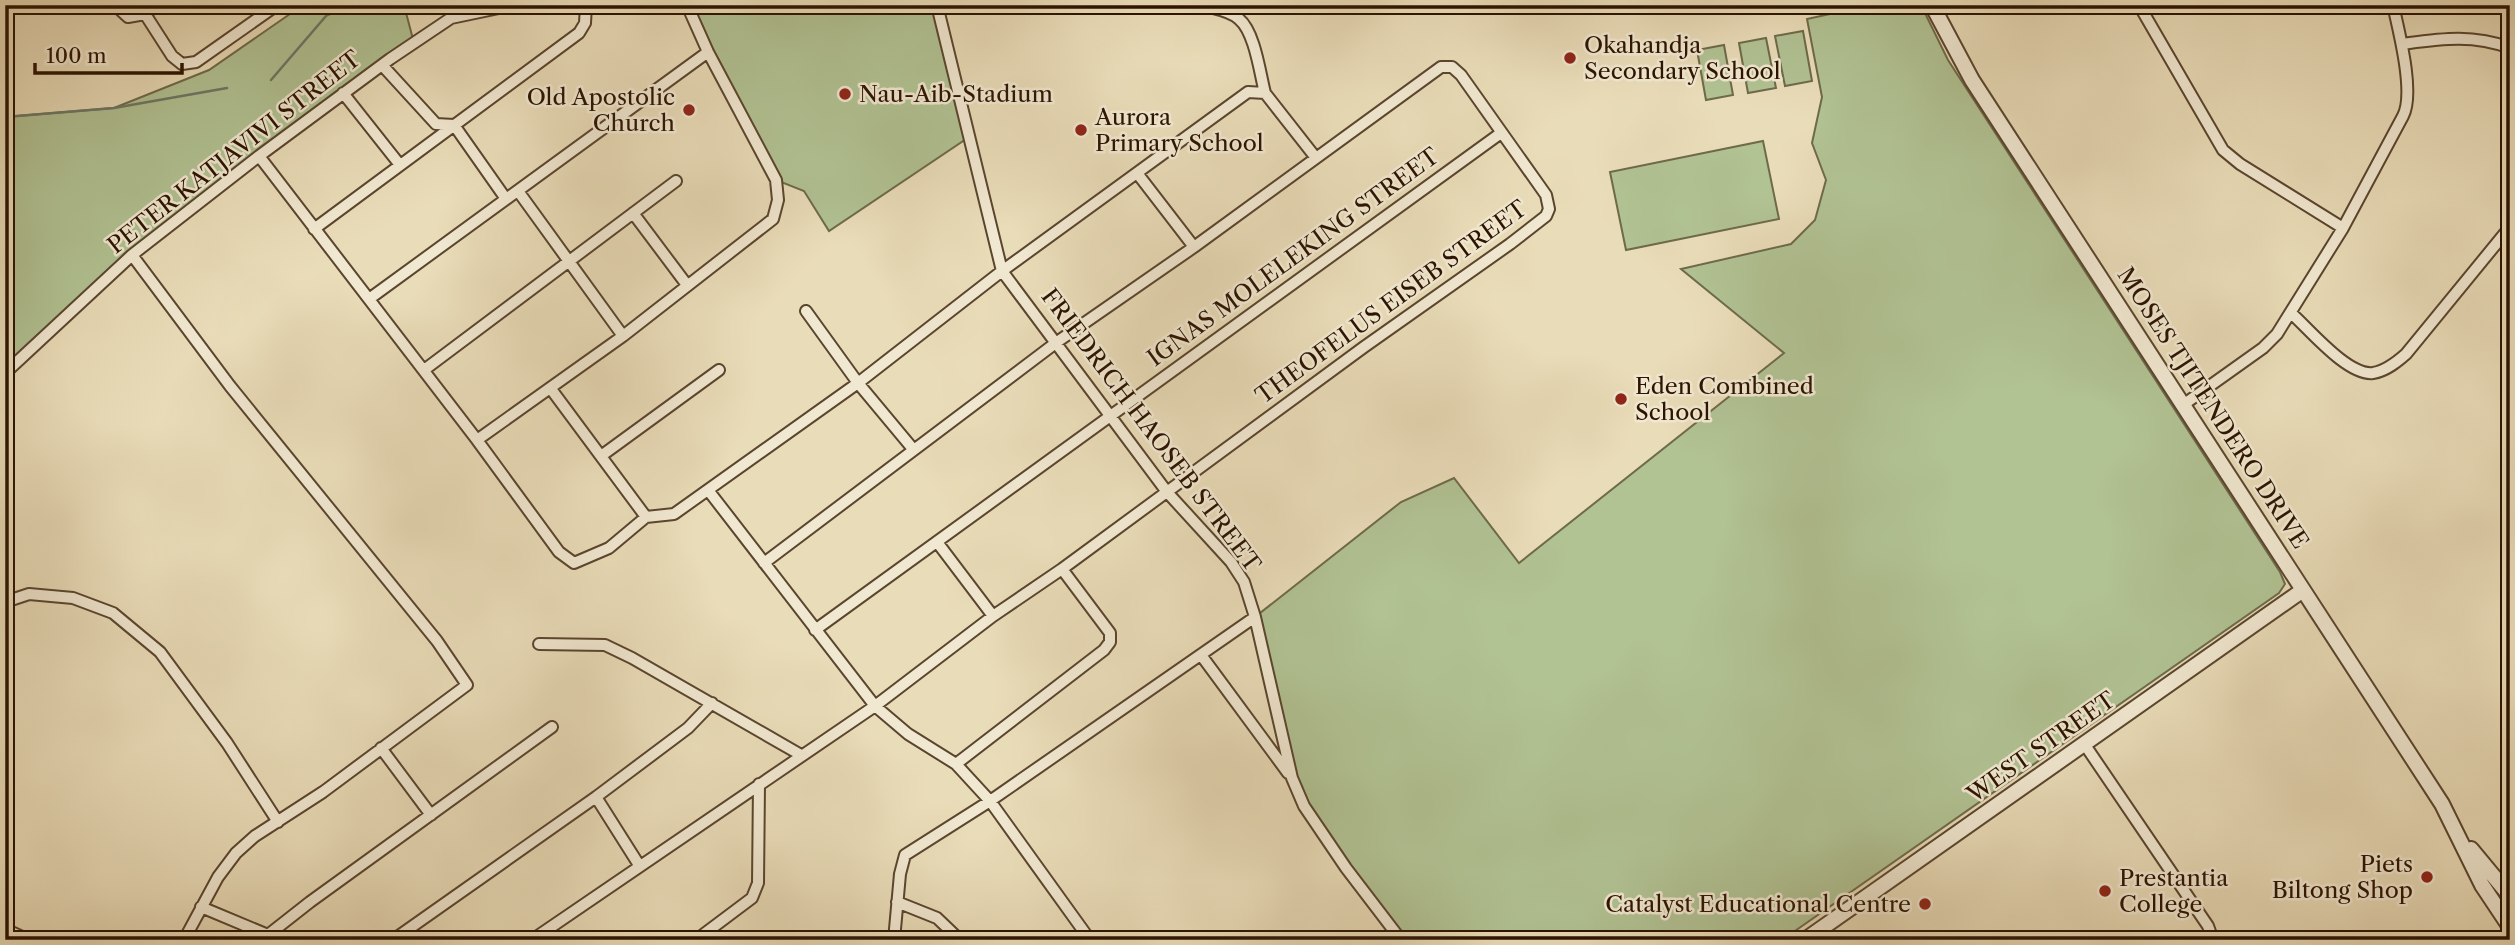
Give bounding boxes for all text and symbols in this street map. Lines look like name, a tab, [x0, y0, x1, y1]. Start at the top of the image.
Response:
place label: Okahandja Secondary School	[1584, 31, 1781, 85]
scale bar	[35, 32, 182, 76]
text: 100 m	[46, 43, 107, 68]
street label: PETER KATJAVIVI STREET	[102, 44, 367, 259]
marker: Okahandja Secondary School	[1562, 50, 1578, 66]
place label: Nau-Aib-Stadium	[859, 80, 1053, 108]
place label: Old Apostolic Church	[527, 83, 675, 137]
marker: Nau-Aib-Stadium	[837, 86, 853, 102]
marker: Old Apostolic Church	[681, 102, 697, 118]
place label: Aurora Primary School	[1094, 103, 1264, 157]
marker: Aurora Primary School	[1073, 122, 1089, 138]
street label: IGNAS MOLELEKING STREET	[1142, 141, 1445, 372]
street label: THEOFELUS EISEB STREET	[1250, 194, 1533, 410]
street label: MOSES TJITENDERO DRIVE	[2111, 262, 2315, 554]
street label: FRIEDRICH HAOSEB STREET	[1035, 283, 1267, 578]
place label: Eden Combined School	[1635, 372, 1814, 426]
marker: Eden Combined School	[1613, 391, 1629, 407]
street label: WEST STREET	[1961, 685, 2121, 809]
place label: Piets Biltong Shop	[2272, 850, 2413, 904]
place label: Prestantia College	[2119, 864, 2229, 918]
marker: Piets Biltong Shop	[2419, 869, 2435, 885]
marker: Prestantia College	[2097, 883, 2113, 899]
place label: Catalyst Educational Centre	[1605, 890, 1911, 918]
marker: Catalyst Educational Centre	[1917, 896, 1933, 912]

